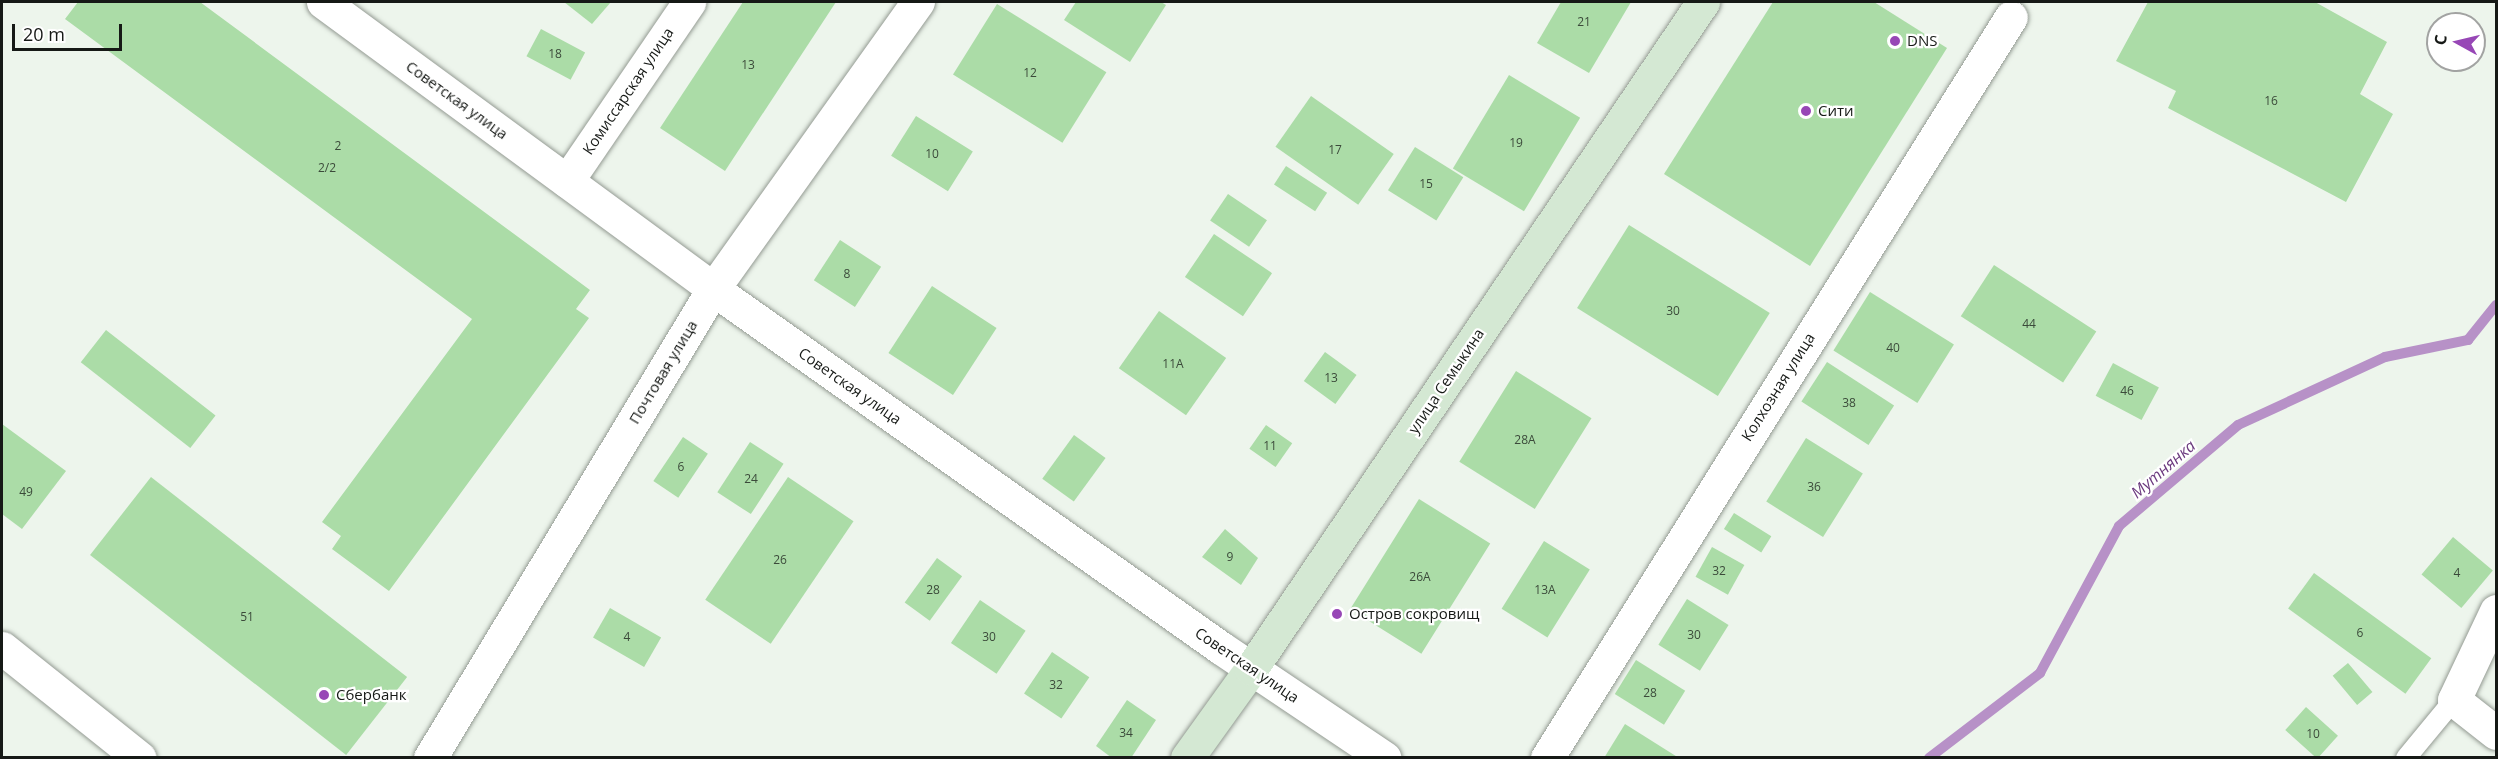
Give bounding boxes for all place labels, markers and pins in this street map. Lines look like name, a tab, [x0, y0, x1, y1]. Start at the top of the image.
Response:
place label: DNS	[1907, 32, 1937, 50]
marker: DNS	[1888, 34, 1902, 48]
place label: Сити	[1818, 102, 1854, 120]
marker: Сити	[1799, 104, 1813, 118]
place label: Остров сокровищ	[1349, 605, 1479, 623]
marker: Остров сокровищ	[1330, 607, 1344, 621]
place label: Сбербанк	[336, 686, 406, 704]
marker: Сбербанк	[317, 688, 331, 702]

